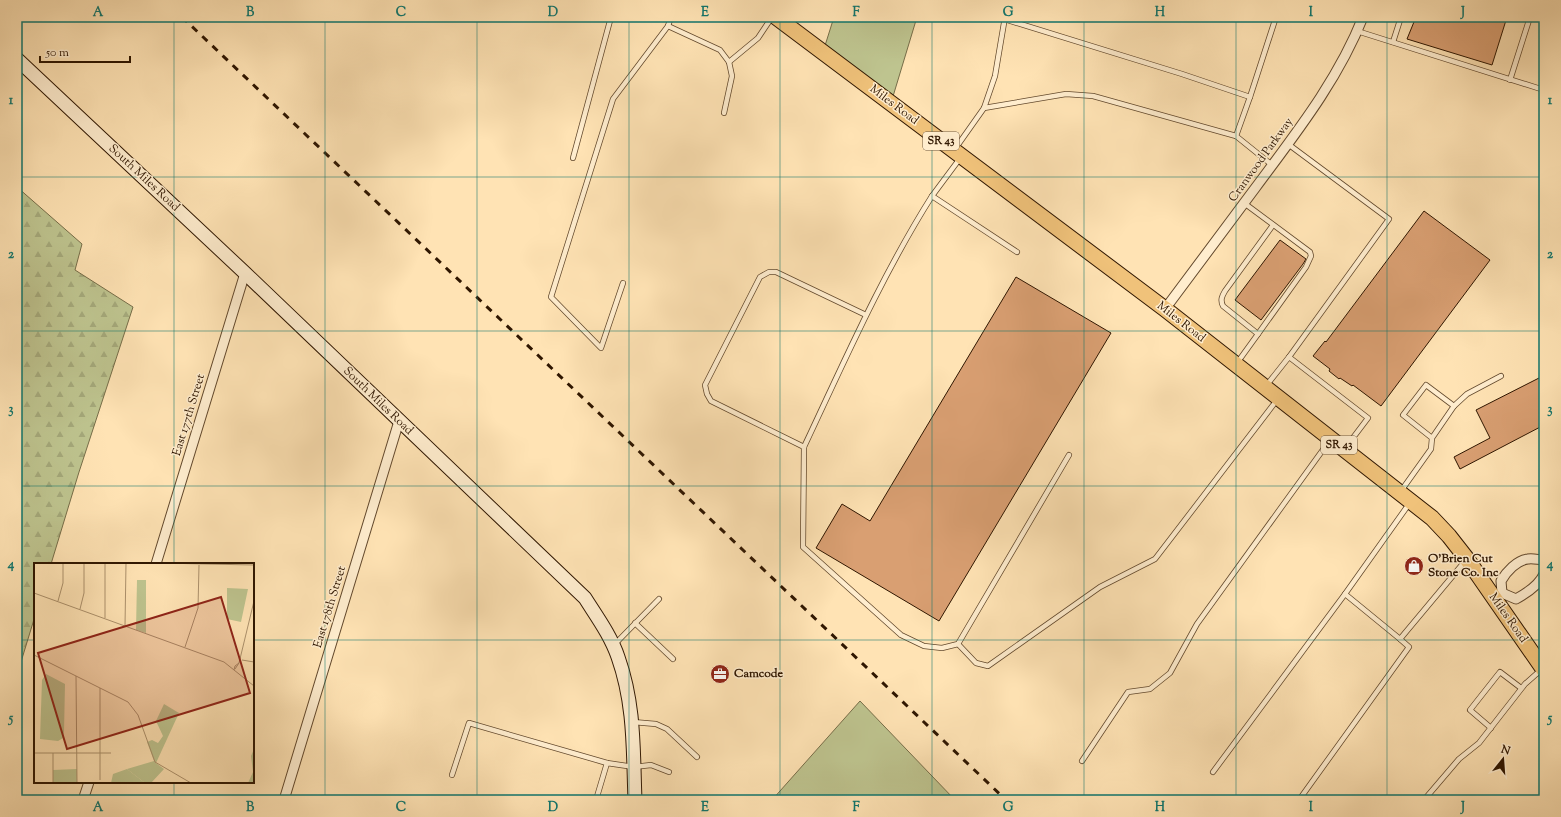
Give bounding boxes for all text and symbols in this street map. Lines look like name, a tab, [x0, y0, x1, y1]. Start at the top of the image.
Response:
text: A	[93, 4, 104, 22]
text: B	[246, 4, 255, 22]
text: C	[396, 4, 406, 22]
text: D	[548, 4, 558, 22]
text: E	[701, 4, 709, 22]
text: F	[852, 4, 860, 22]
text: G	[1003, 4, 1014, 22]
text: H	[1155, 4, 1166, 22]
text: I	[1309, 4, 1314, 22]
text: J	[1460, 4, 1465, 22]
scale bar	[40, 38, 130, 64]
text: 50 m	[45, 44, 69, 62]
street label: Miles Road	[866, 81, 923, 130]
text: 1	[9, 92, 14, 110]
text: 1	[1548, 92, 1553, 110]
street label: Cranwood Parkway	[1224, 114, 1298, 206]
road number: SR 43	[923, 132, 959, 150]
street label: South Miles Road	[104, 140, 184, 216]
text: 2	[8, 246, 15, 264]
text: 2	[1547, 246, 1554, 264]
street label: Miles Road	[1153, 297, 1209, 347]
street label: South Miles Road	[339, 363, 417, 440]
street label: East 177th Street	[168, 372, 210, 458]
text: 3	[8, 401, 14, 419]
text: 3	[1547, 401, 1553, 419]
road number: SR 43	[1321, 436, 1357, 454]
place label: O'Brien Cut Stone Co. Inc	[1428, 550, 1499, 582]
shop icon: O'Brien Cut Stone Co. Inc	[1403, 555, 1425, 577]
text: 4	[7, 556, 15, 574]
text: 4	[1546, 556, 1554, 574]
inset map	[34, 563, 254, 783]
street label: East 178th Street	[309, 564, 351, 650]
street label: Miles Road	[1484, 589, 1532, 647]
office icon: Camcode	[709, 663, 731, 685]
place label: Camcode	[734, 665, 783, 683]
text: 5	[8, 710, 14, 728]
text: 5	[1547, 710, 1553, 728]
north arrow	[1483, 739, 1523, 779]
text: N	[1498, 741, 1512, 759]
text: A	[93, 799, 104, 817]
text: B	[246, 799, 255, 817]
text: C	[396, 799, 406, 817]
text: D	[548, 799, 558, 817]
text: E	[701, 799, 709, 817]
text: F	[852, 799, 860, 817]
text: G	[1003, 799, 1014, 817]
text: H	[1155, 799, 1166, 817]
text: I	[1309, 799, 1314, 817]
text: J	[1460, 799, 1465, 817]

